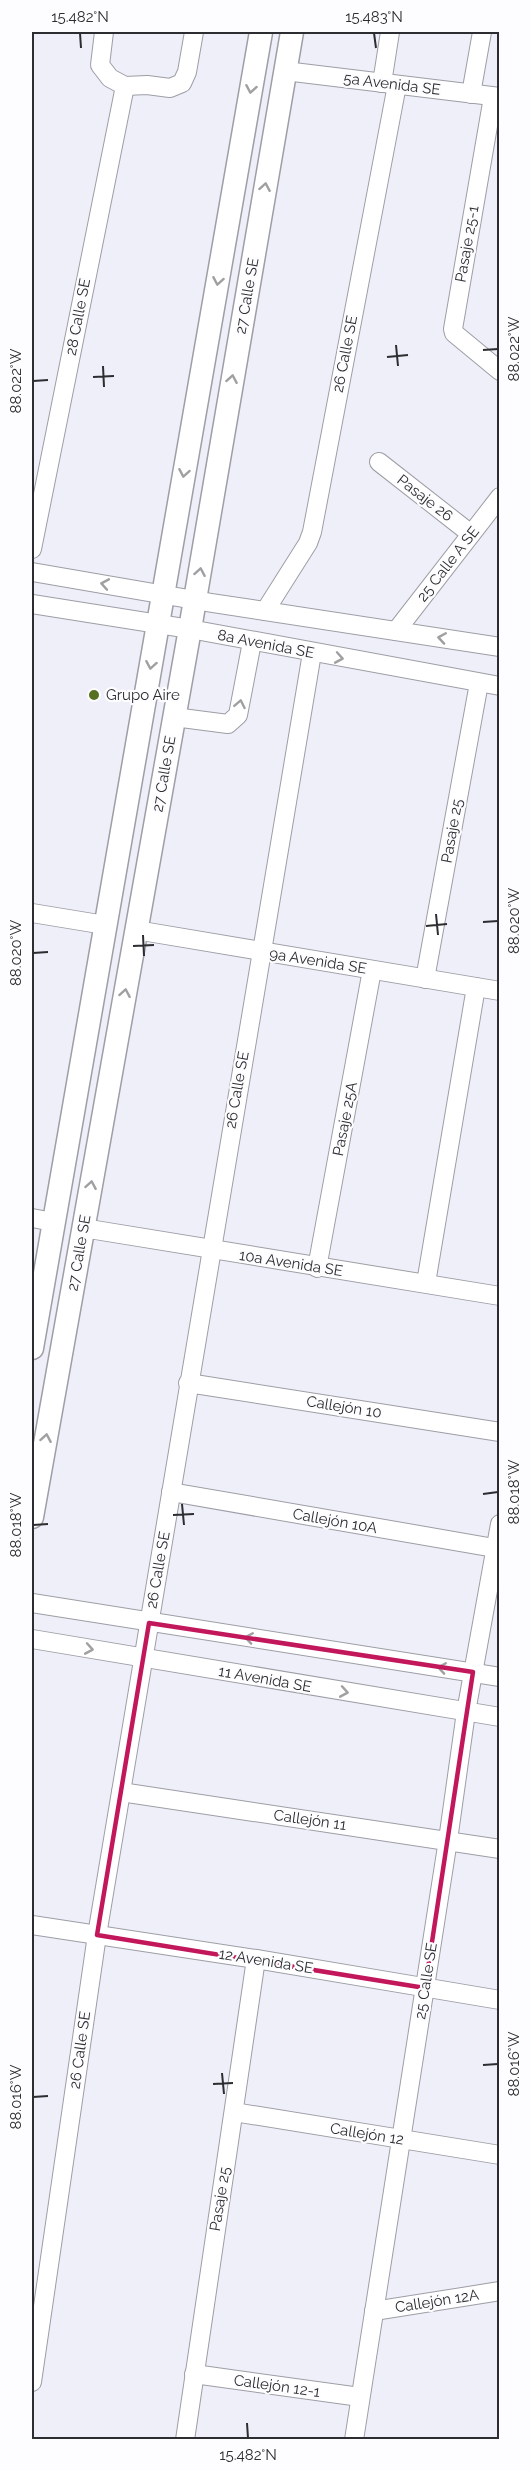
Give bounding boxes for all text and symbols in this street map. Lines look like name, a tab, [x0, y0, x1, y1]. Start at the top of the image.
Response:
text: 15.482°N	[51, 8, 109, 26]
text: 15.483°N	[345, 8, 403, 26]
street label: 5a Avenida SE	[343, 69, 441, 99]
one-way arrow	[245, 84, 258, 94]
one-way arrow	[259, 183, 271, 192]
street label: Pasaje 25-1	[451, 204, 483, 284]
street label: 27 Calle SE	[231, 256, 263, 336]
one-way arrow	[212, 276, 225, 286]
street label: 28 Calle SE	[62, 277, 94, 357]
street label: 26 Calle SE	[329, 314, 361, 394]
text: 88.022°W	[505, 316, 523, 381]
text: 88.022°W	[7, 348, 25, 413]
one-way arrow	[226, 375, 238, 384]
one-way arrow	[178, 468, 191, 478]
street label: Pasaje 26	[394, 471, 456, 525]
street label: 25 Calle A SE	[413, 523, 483, 605]
one-way arrow	[193, 567, 205, 576]
one-way arrow	[101, 578, 111, 591]
street label: 8a Avenida SE	[216, 626, 316, 662]
one-way arrow	[437, 632, 447, 645]
one-way arrow	[334, 651, 344, 664]
one-way arrow	[145, 661, 157, 670]
place label: Grupo Aire	[106, 686, 180, 704]
marker: Grupo Aire	[87, 688, 101, 702]
one-way arrow	[233, 699, 246, 709]
street label: 27 Calle SE	[148, 734, 180, 814]
street label: Pasaje 25	[438, 798, 466, 864]
text: 88.020°W	[505, 888, 523, 954]
text: 88.020°W	[7, 920, 25, 986]
street label: 9a Avenida SE	[268, 944, 368, 978]
one-way arrow	[118, 988, 131, 998]
street label: 26 Calle SE	[221, 1050, 253, 1130]
street label: Pasaje 25A	[329, 1080, 361, 1158]
one-way arrow	[84, 1180, 97, 1190]
street label: 27 Calle SE	[63, 1213, 95, 1293]
street label: 10a Avenida SE	[238, 1246, 344, 1280]
street label: Callejón 10	[305, 1392, 383, 1422]
one-way arrow	[39, 1434, 51, 1443]
text: 88.018°W	[505, 1459, 523, 1524]
text: 88.018°W	[7, 1492, 25, 1557]
street label: Callejón 10A	[291, 1505, 379, 1537]
street label: 26 Calle SE	[142, 1530, 174, 1610]
one-way arrow	[244, 1632, 254, 1645]
one-way arrow	[84, 1642, 94, 1655]
street label: 11 Avenida SE	[217, 1662, 313, 1696]
one-way arrow	[437, 1662, 446, 1674]
one-way arrow	[338, 1685, 348, 1698]
street label: Callejón 11	[273, 1806, 348, 1834]
street label: 25 Calle SE	[411, 1941, 441, 2021]
street label: 12 Avenida SE	[217, 1945, 315, 1977]
street label: 26 Calle SE	[66, 2010, 94, 2090]
text: 88.016°W	[505, 2031, 523, 2096]
text: 88.016°W	[7, 2064, 25, 2129]
street label: Callejón 12	[329, 2119, 405, 2149]
street label: Pasaje 25	[206, 2166, 234, 2232]
street label: Callejón 12A	[394, 2285, 480, 2317]
street label: Callejón 12-1	[233, 2371, 322, 2401]
text: 15.482°N	[219, 2446, 277, 2464]

